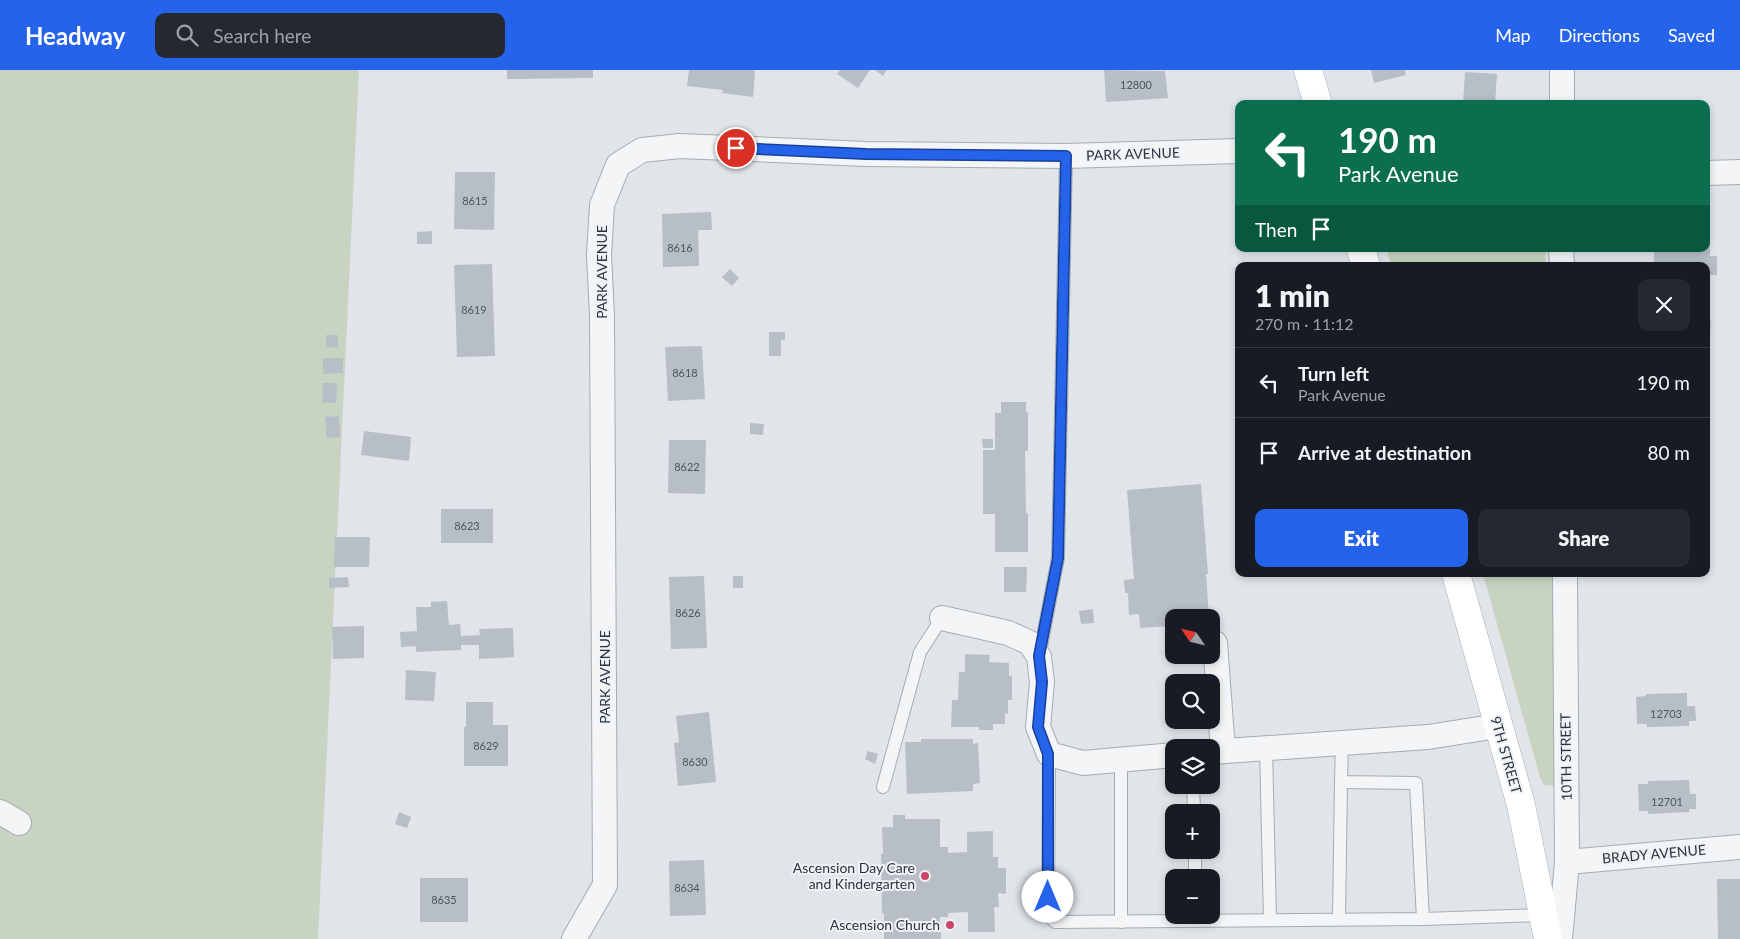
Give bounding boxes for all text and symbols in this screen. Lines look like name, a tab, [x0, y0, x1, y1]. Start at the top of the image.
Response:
search box	[155, 13, 505, 58]
text: Headway	[25, 21, 125, 50]
icon: search	[173, 21, 201, 49]
text: Search here	[213, 24, 311, 47]
text: Map	[1495, 24, 1531, 46]
text: Directions	[1559, 24, 1640, 46]
text: Saved	[1668, 24, 1715, 46]
house number: 12800	[1120, 78, 1153, 91]
text: 190 m	[1338, 118, 1437, 160]
icon: left	[1255, 120, 1320, 185]
pin	[715, 127, 757, 169]
icon: arrive	[722, 134, 750, 162]
street label: PARK AVENUE	[1086, 143, 1180, 164]
text: Park Avenue	[1338, 160, 1459, 187]
house number: 8615	[462, 194, 488, 207]
icon: arrive	[1307, 215, 1335, 243]
text: Then	[1255, 218, 1297, 241]
street label: PARK AVENUE	[593, 225, 610, 319]
house number: 8616	[667, 241, 693, 254]
text: 1 min	[1255, 277, 1330, 313]
button: close	[1638, 279, 1690, 331]
house number: 8619	[461, 303, 487, 316]
text: 270 m · 11:12	[1255, 314, 1354, 333]
text: Turn left	[1298, 362, 1369, 385]
house number: 8618	[672, 366, 698, 379]
icon: left	[1255, 369, 1283, 397]
text: 190 m	[1636, 371, 1690, 394]
text: Park Avenue	[1298, 385, 1386, 404]
icon: arrive	[1255, 439, 1283, 467]
text: Arrive at destination	[1298, 441, 1471, 464]
text: 80 m	[1647, 441, 1690, 464]
house number: 8622	[674, 460, 700, 473]
button: Exit	[1255, 509, 1468, 567]
button: Share	[1478, 509, 1690, 567]
house number: 8623	[454, 519, 480, 532]
house number: 8626	[675, 606, 701, 619]
north arrow	[1165, 609, 1220, 664]
map controls	[1165, 609, 1220, 924]
street label: PARK AVENUE	[596, 630, 613, 724]
button: search	[1165, 674, 1220, 729]
house number: 12703	[1650, 707, 1682, 720]
street label: 10TH STREET	[1556, 712, 1575, 801]
street label: 9TH STREET	[1487, 714, 1526, 796]
house number: 8629	[473, 739, 499, 752]
button: layers	[1165, 739, 1220, 794]
house number: 8630	[682, 755, 708, 768]
house number: 12701	[1651, 795, 1683, 808]
button: +	[1165, 804, 1220, 859]
street label: BRADY AVENUE	[1601, 840, 1707, 867]
place label: Ascension Day Care and Kindergarten	[793, 859, 915, 892]
button: −	[1165, 869, 1220, 924]
marker: Ascension Day Care and Kindergarten	[919, 870, 931, 882]
position arrow	[1021, 870, 1073, 922]
house number: 8634	[674, 881, 700, 894]
house number: 8635	[431, 893, 457, 906]
place label: Ascension Church	[830, 916, 940, 933]
marker: Ascension Church	[944, 919, 956, 931]

